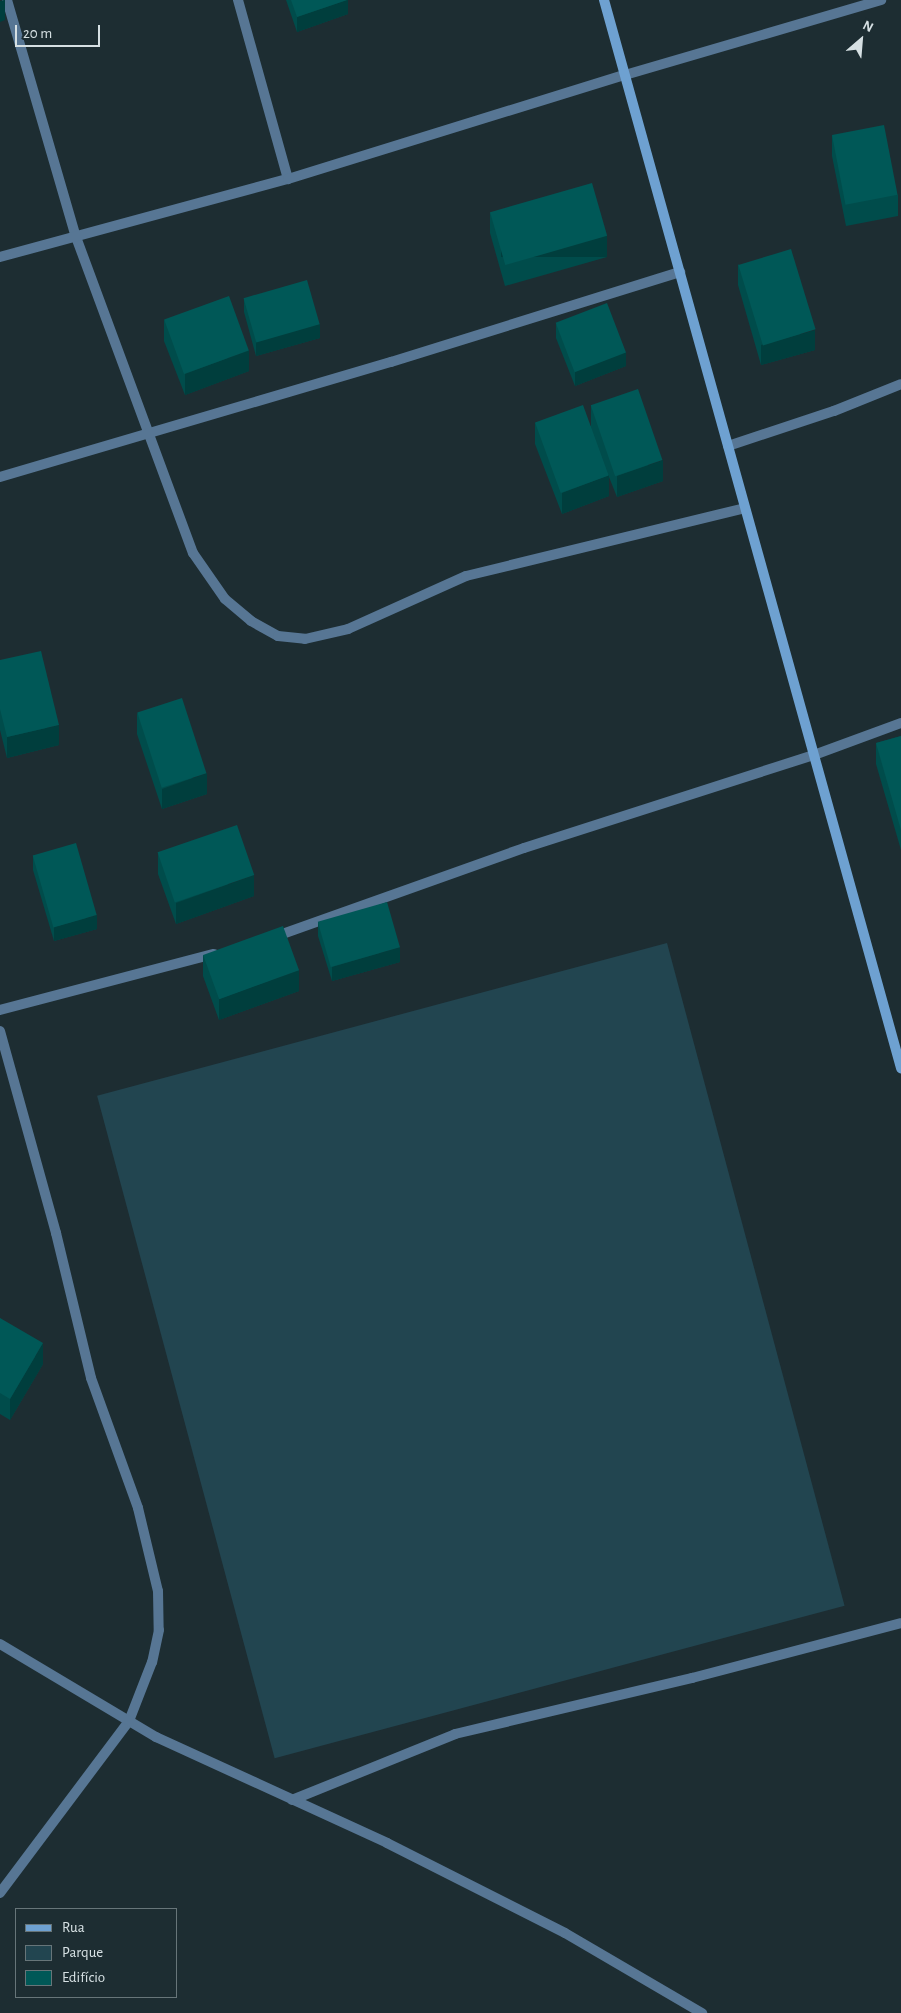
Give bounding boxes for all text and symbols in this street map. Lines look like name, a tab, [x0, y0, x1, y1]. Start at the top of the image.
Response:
scale bar	[18, 15, 102, 47]
north arrow	[836, 15, 886, 65]
text: N	[860, 18, 875, 35]
text: 20 m	[23, 26, 52, 41]
legend	[15, 1908, 178, 1998]
text: Rua	[62, 1920, 85, 1935]
text: Parque	[62, 1945, 103, 1960]
text: Edifício	[62, 1970, 105, 1985]

